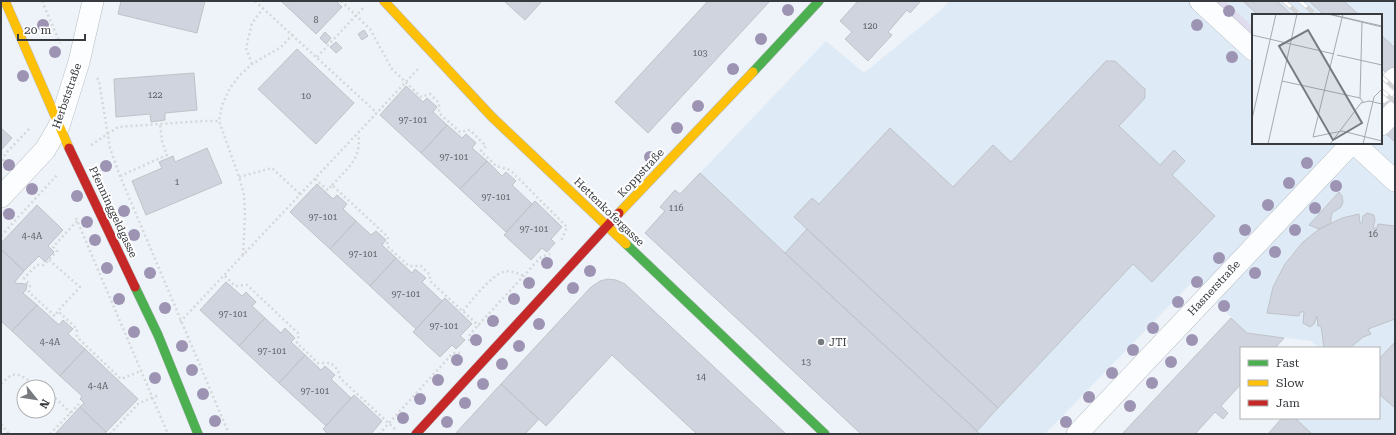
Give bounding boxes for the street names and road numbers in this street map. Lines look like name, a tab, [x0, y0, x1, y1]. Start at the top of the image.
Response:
street label: Herbststraße	[50, 61, 84, 131]
street label: Koppstraße	[615, 146, 667, 200]
street label: Pfenninggeldgasse	[86, 164, 140, 260]
street label: Hettenkofergasse	[571, 175, 647, 249]
street label: Hasnerstraße	[1185, 258, 1243, 318]

